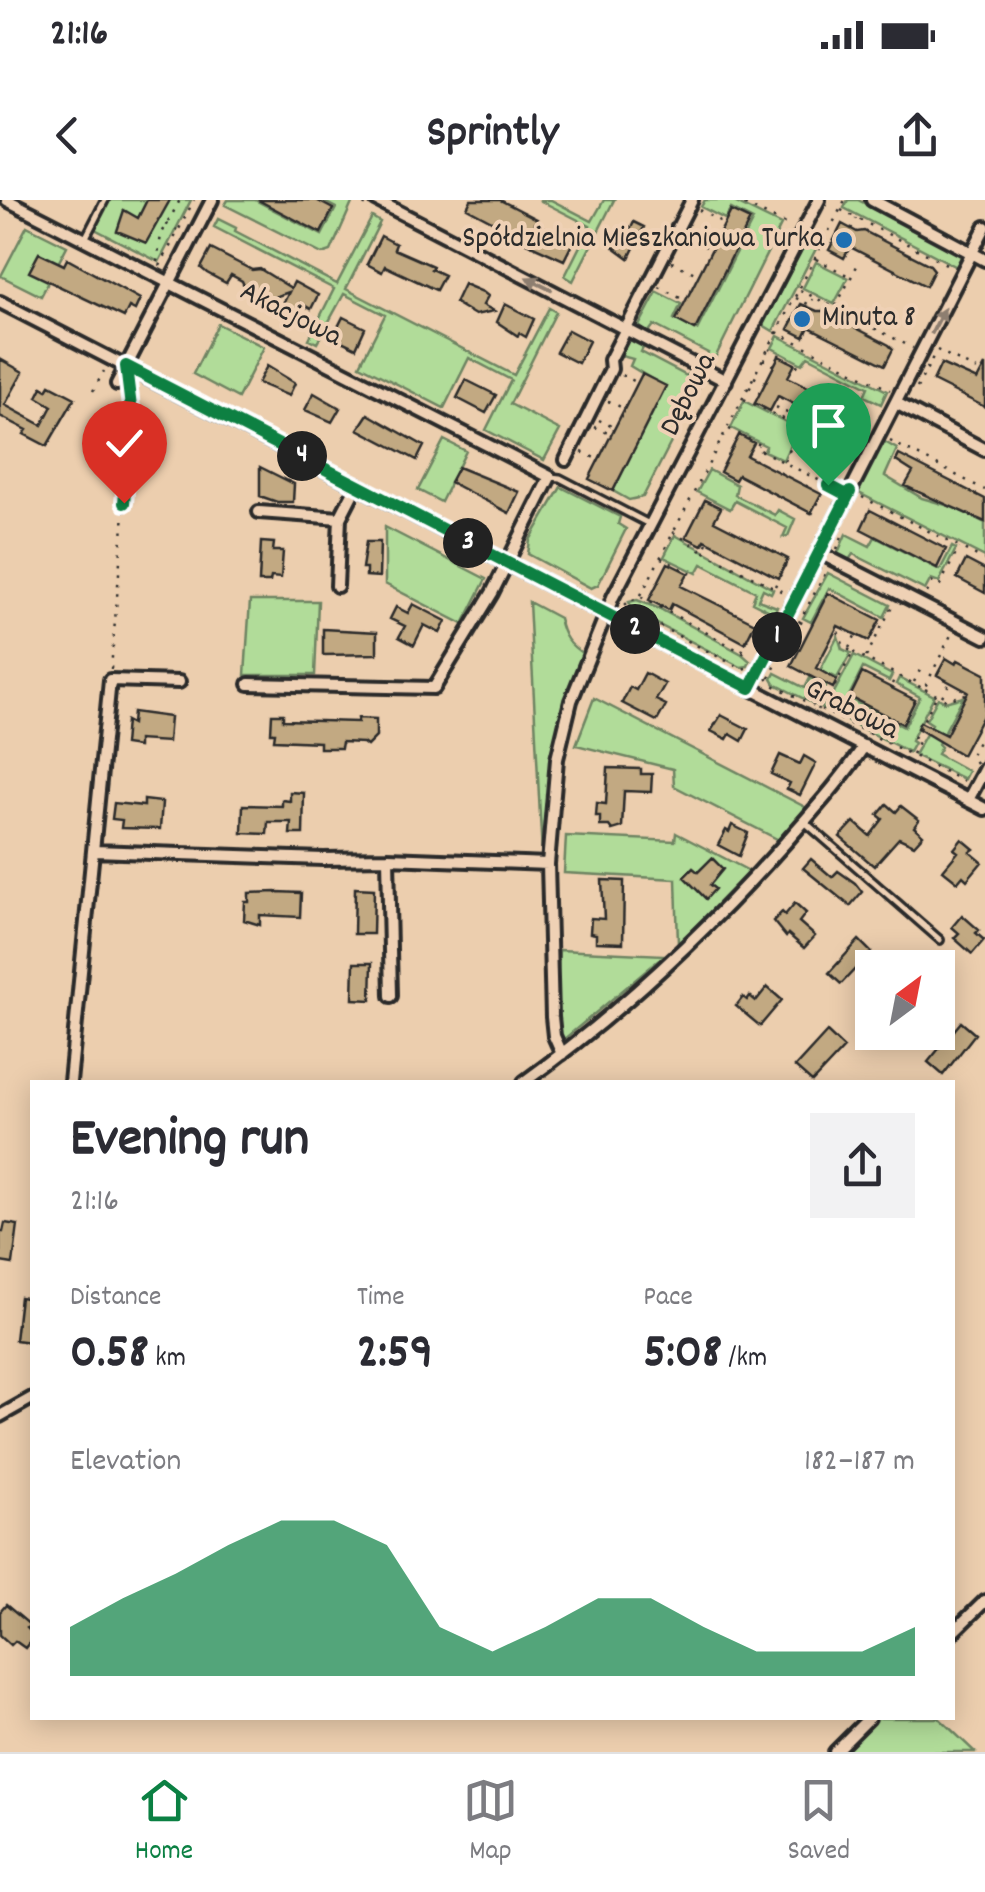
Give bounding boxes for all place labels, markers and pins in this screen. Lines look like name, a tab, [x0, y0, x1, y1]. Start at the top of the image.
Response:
place label: Spółdzielnia Mieszkaniowa Turka	[462, 219, 825, 262]
marker: Spółdzielnia Mieszkaniowa Turka	[833, 229, 855, 251]
place label: Minuta 8	[822, 298, 916, 341]
marker: Minuta 8	[791, 308, 813, 330]
pin	[786, 383, 871, 486]
pin	[82, 401, 167, 504]
pin: 4	[277, 431, 327, 481]
pin: 3	[443, 518, 493, 568]
pin: 2	[610, 604, 660, 654]
pin: 1	[752, 612, 802, 662]

